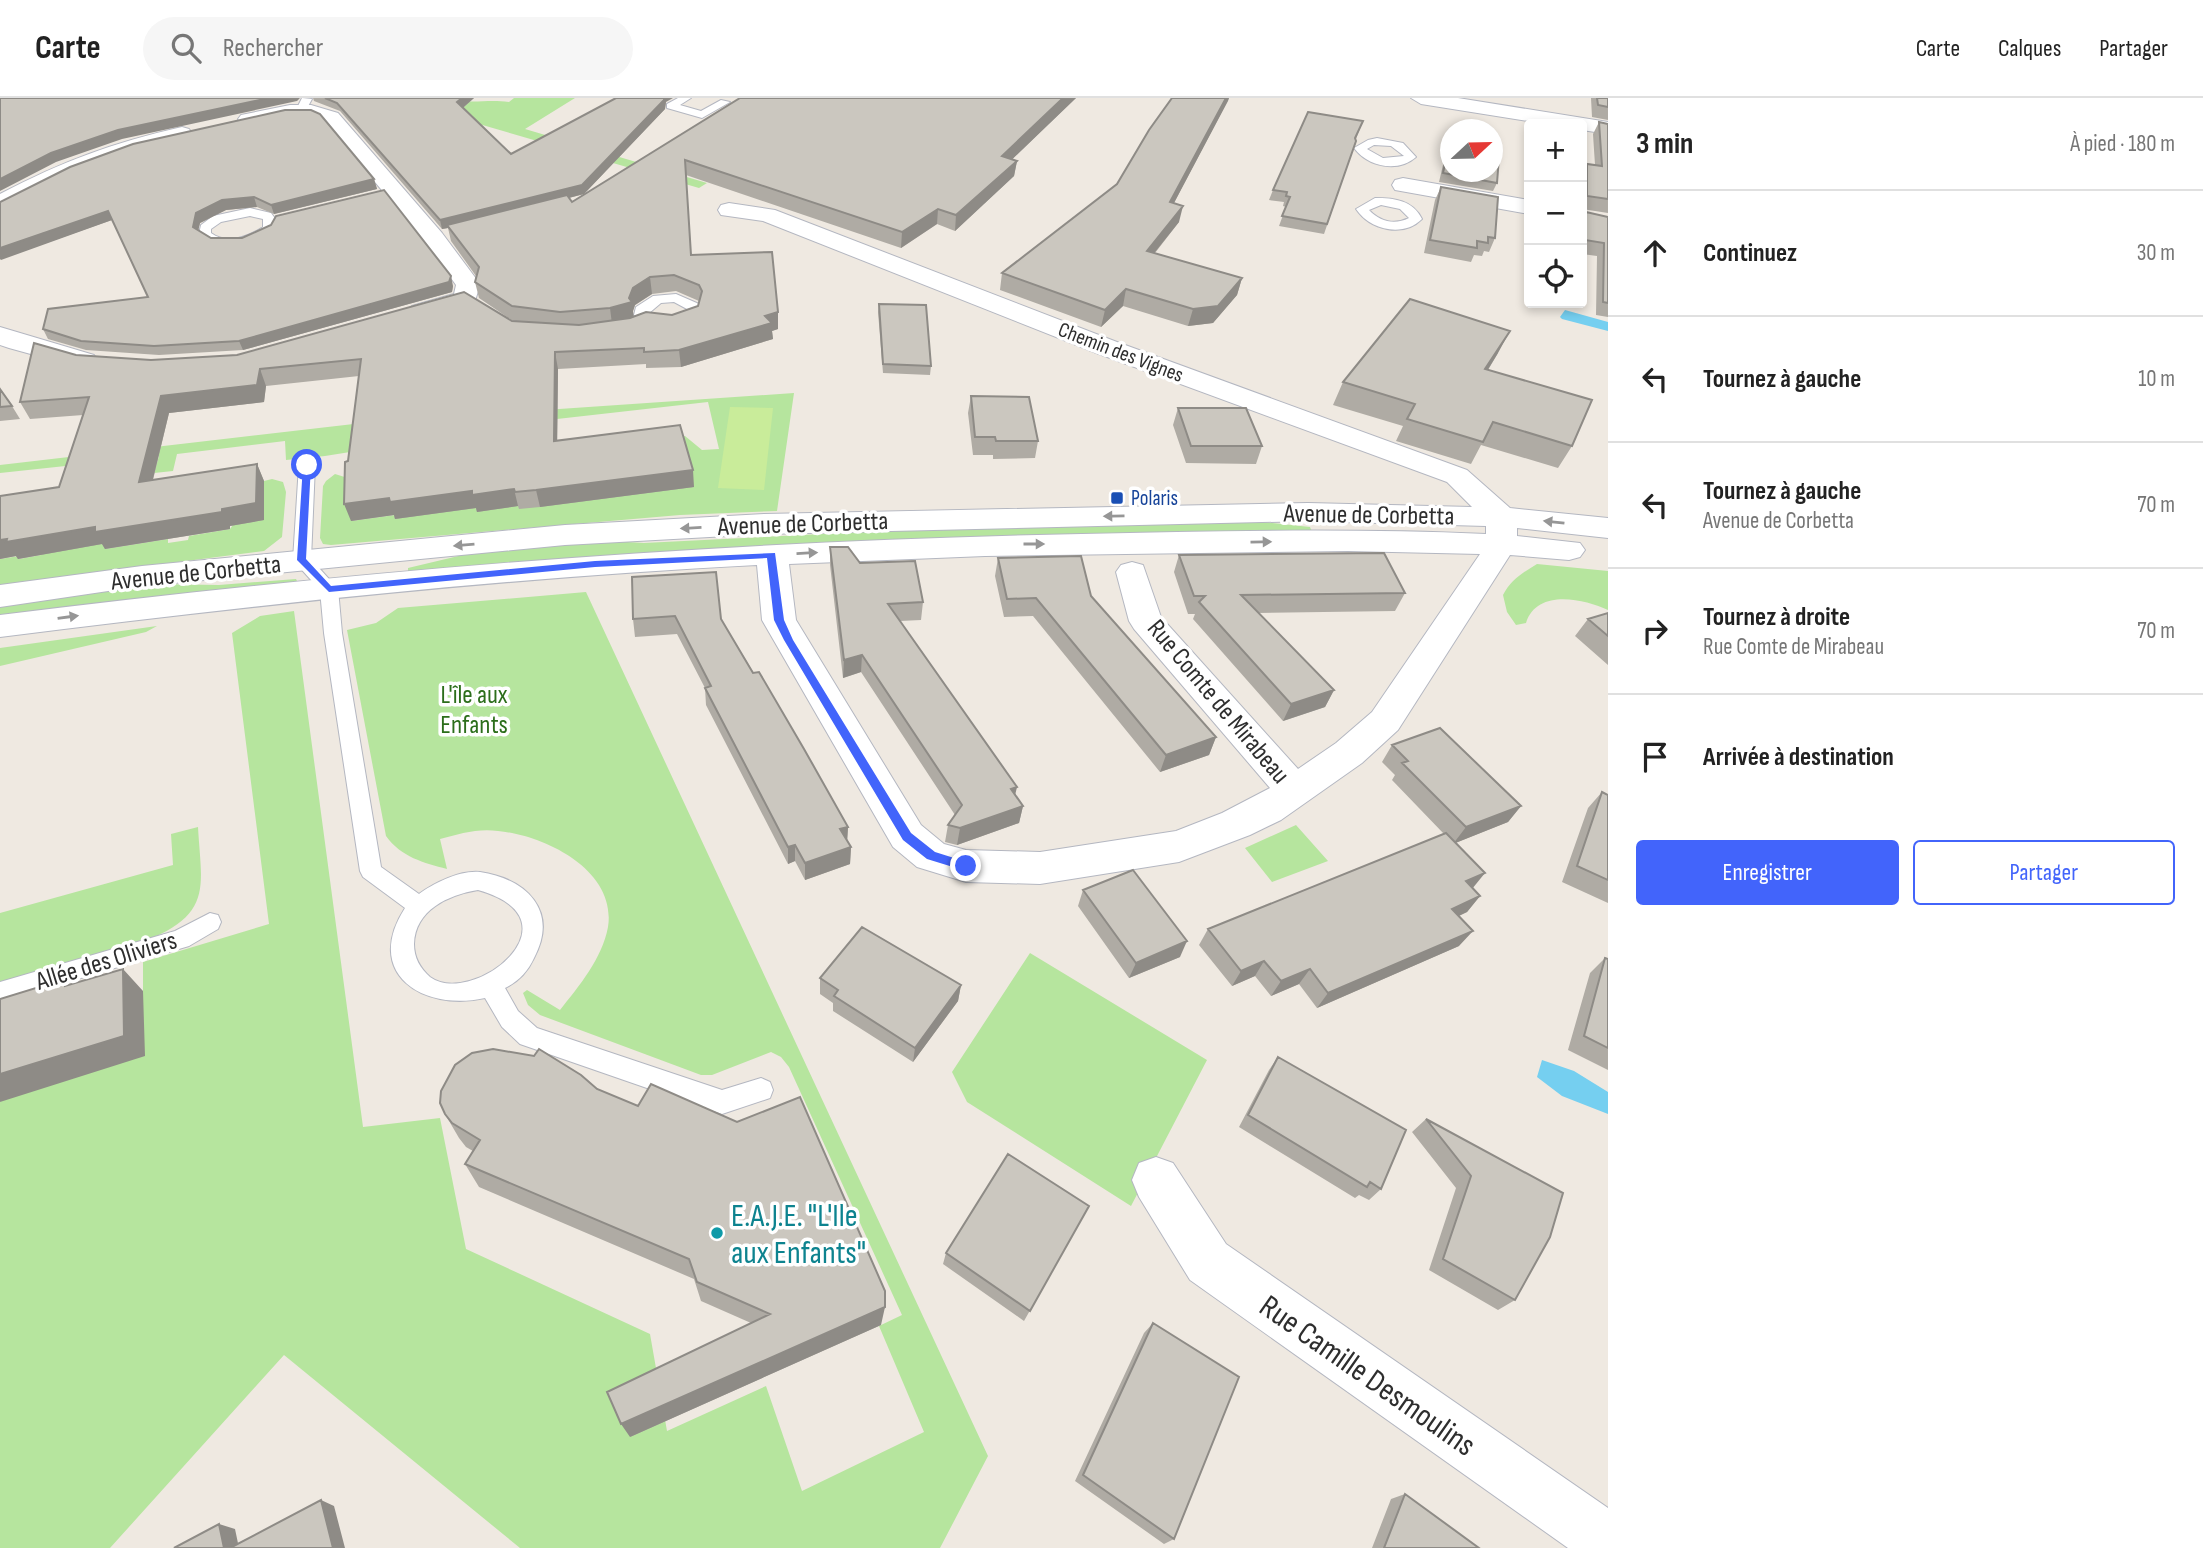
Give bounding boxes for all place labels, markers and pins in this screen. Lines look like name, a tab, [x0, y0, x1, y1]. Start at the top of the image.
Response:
place label: Polaris	[1131, 486, 1178, 511]
marker: Polaris	[1109, 490, 1125, 506]
place label: E.A.J.E. "L'Ile aux Enfants"	[731, 1197, 866, 1273]
marker: E.A.J.E. "L'Ile aux Enfants"	[709, 1225, 725, 1241]

